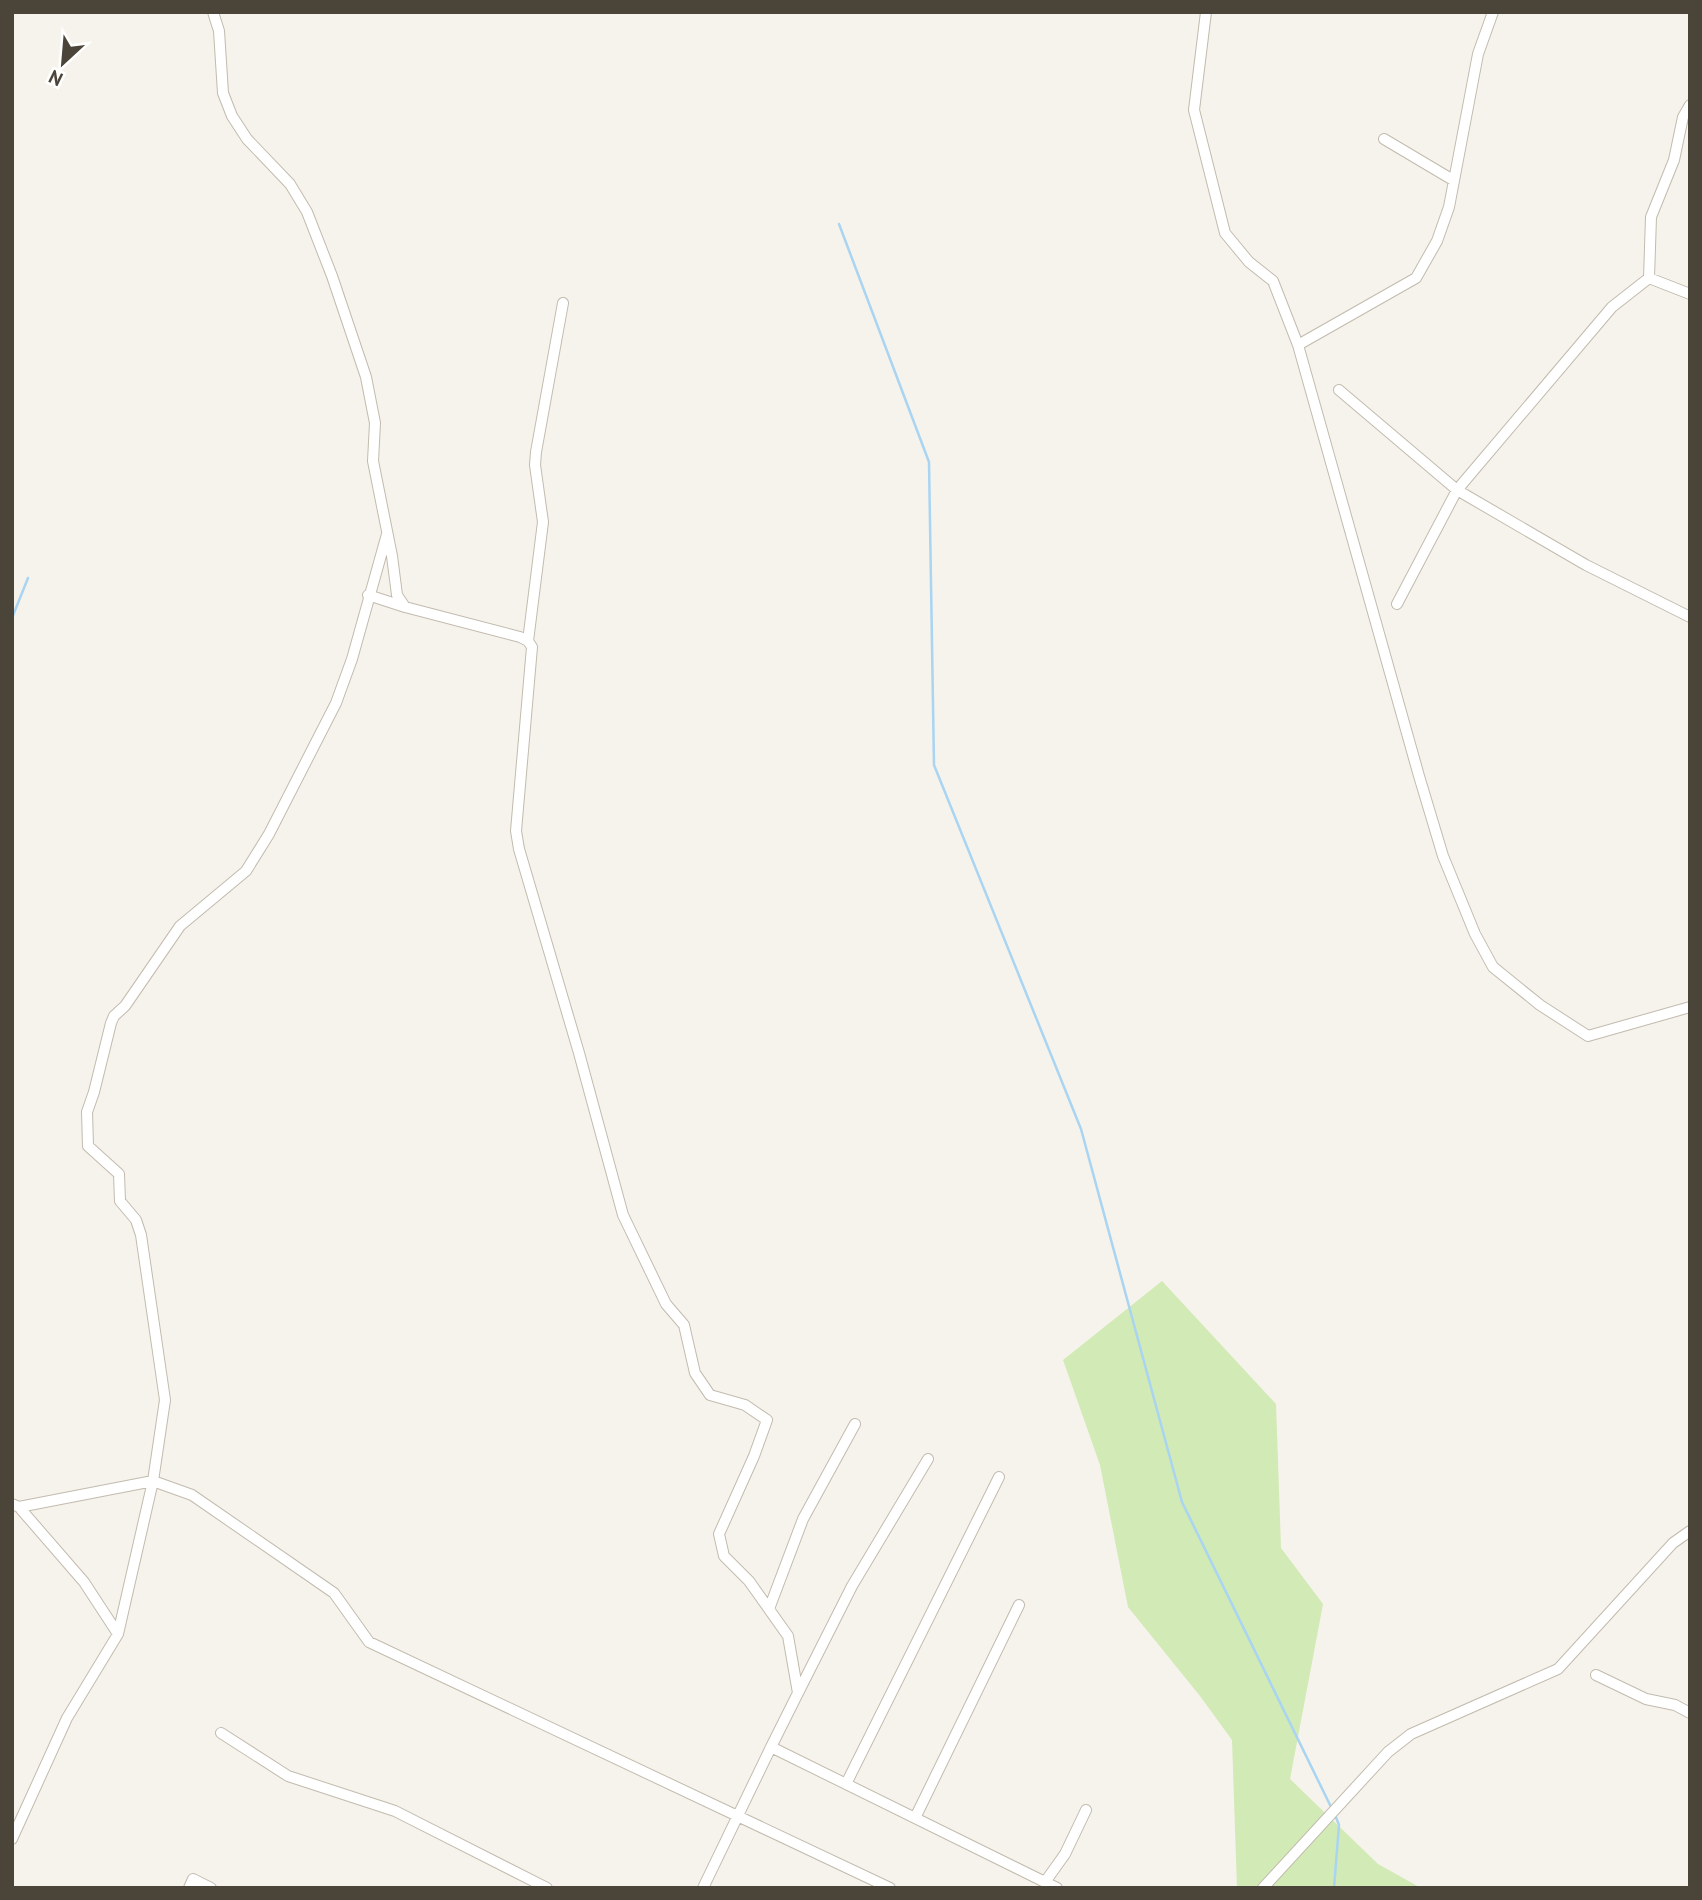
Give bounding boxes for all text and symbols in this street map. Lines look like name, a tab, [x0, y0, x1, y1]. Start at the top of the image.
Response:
north arrow	[28, 28, 98, 98]
text: N	[45, 65, 66, 92]

